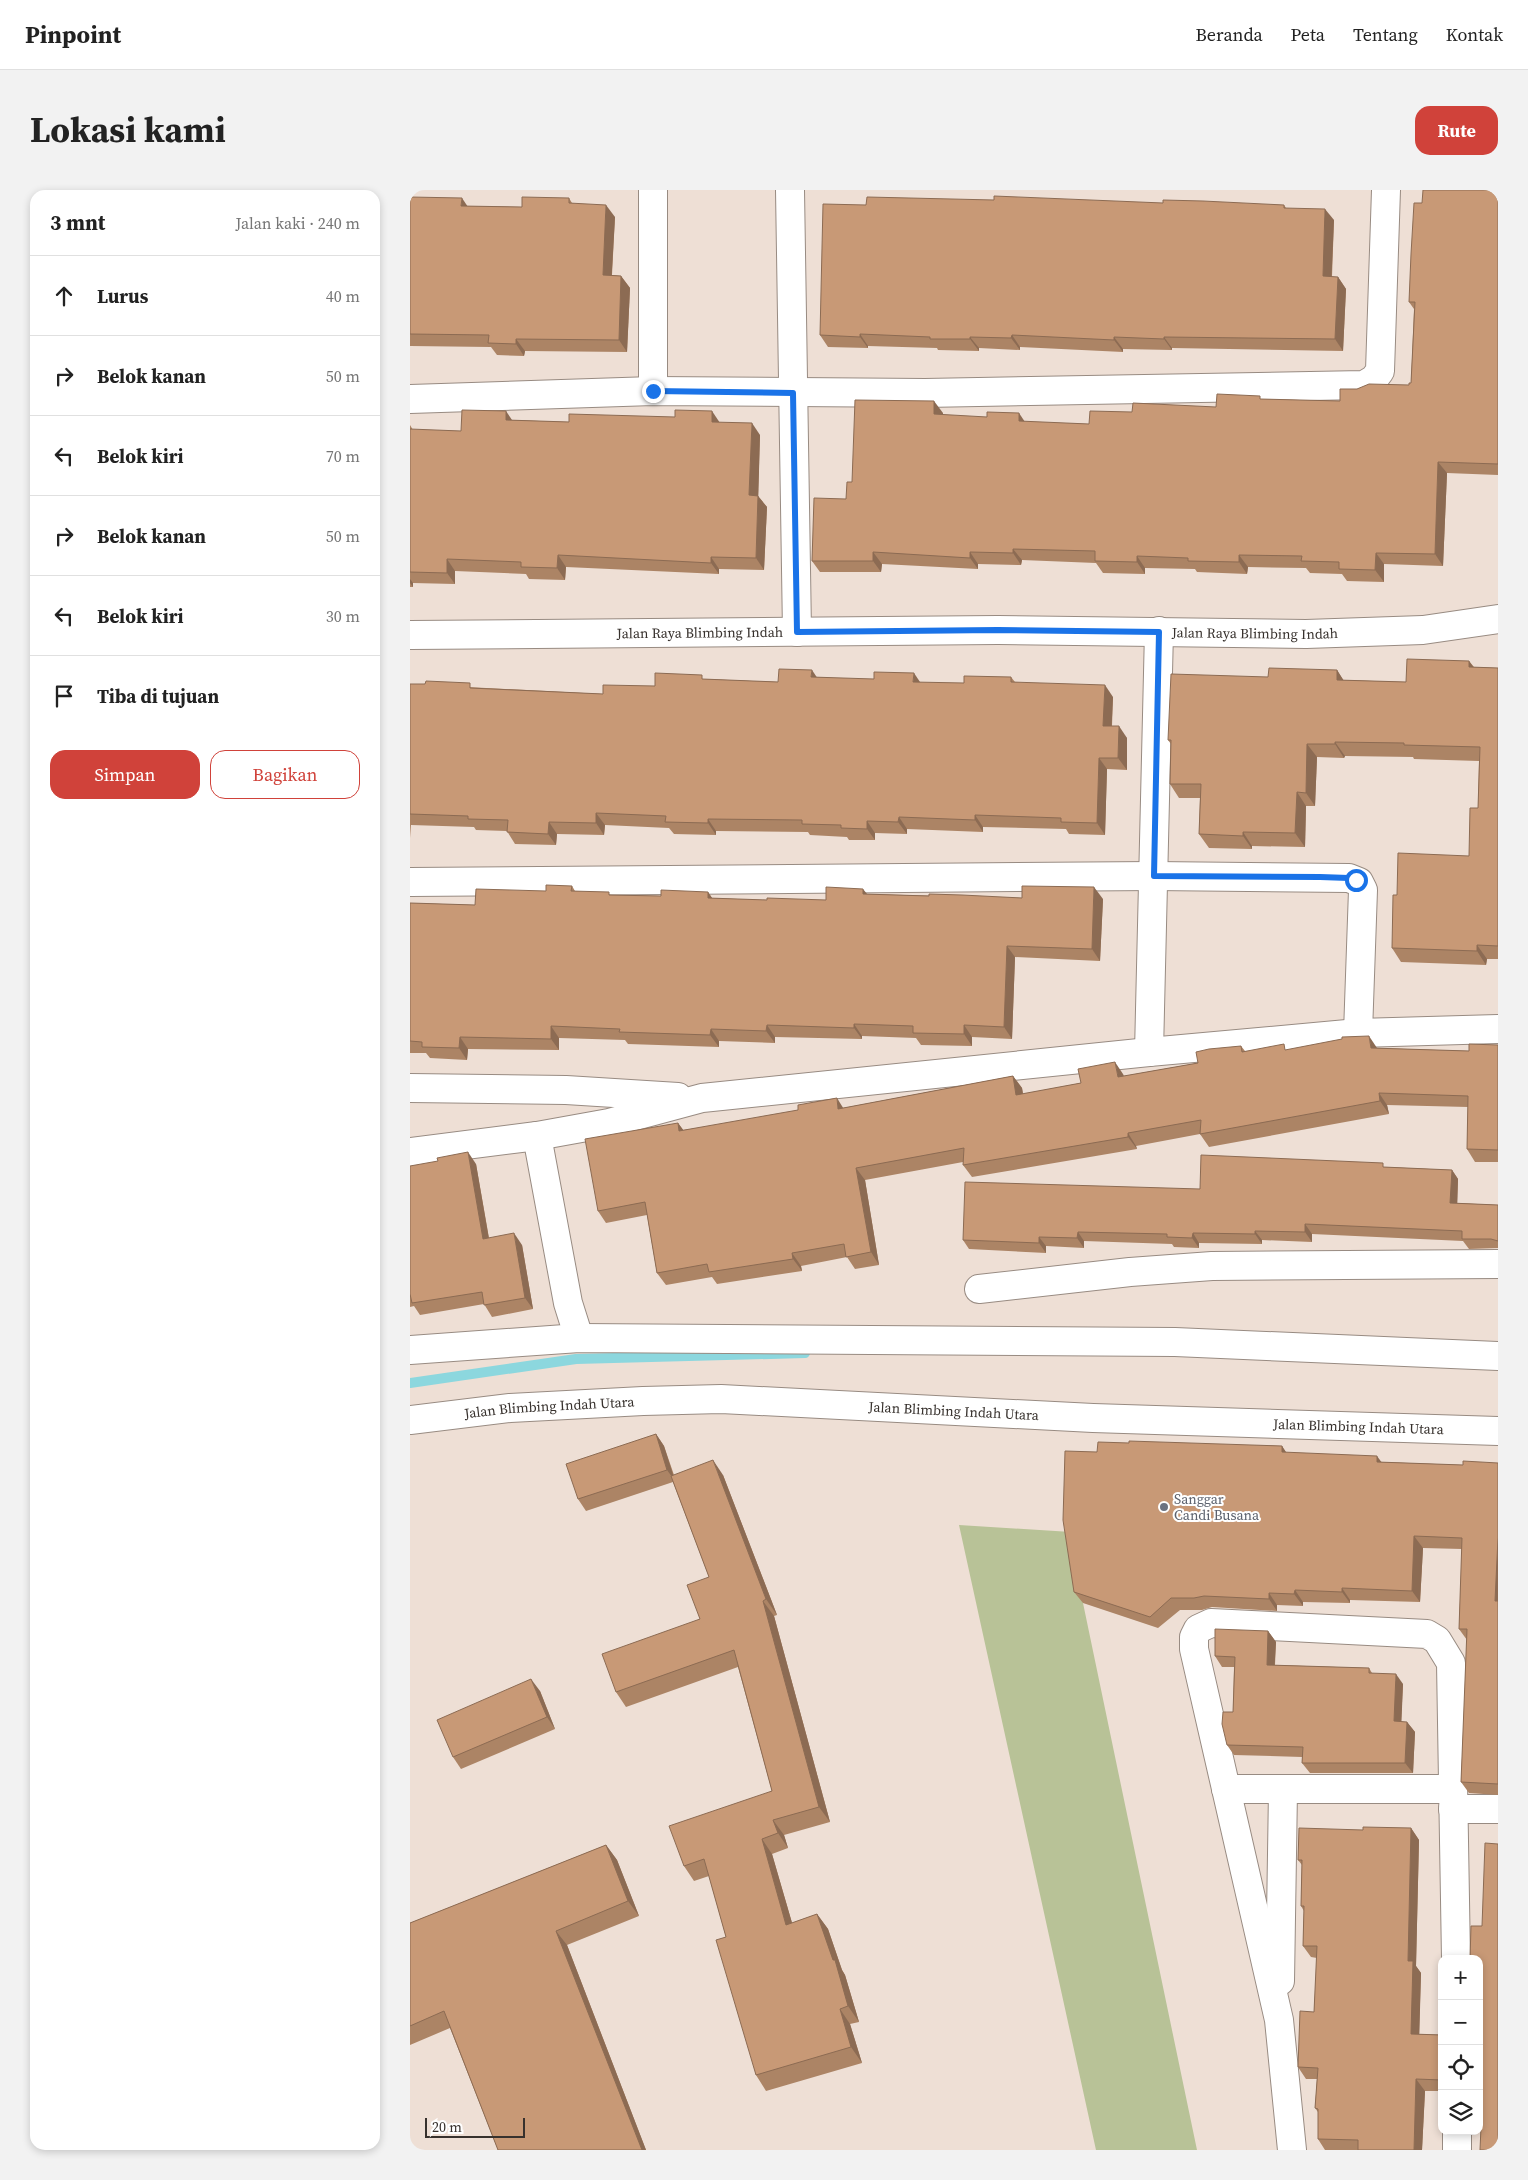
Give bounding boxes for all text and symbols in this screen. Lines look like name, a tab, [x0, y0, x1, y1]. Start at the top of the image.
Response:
text: Pinpoint	[25, 18, 121, 51]
text: Beranda	[1195, 22, 1263, 47]
text: Peta	[1291, 22, 1325, 47]
text: Tentang	[1353, 22, 1418, 47]
text: Kontak	[1446, 22, 1503, 47]
text: Lokasi kami	[30, 106, 226, 154]
button: Rute	[1415, 106, 1498, 155]
text: 3 mnt	[50, 208, 105, 237]
text: Jalan kaki · 240 m	[235, 212, 360, 234]
icon: ahead	[50, 282, 78, 310]
text: Lurus	[97, 283, 148, 309]
text: 40 m	[326, 285, 360, 307]
icon: right	[50, 362, 78, 390]
text: Belok kanan	[97, 363, 206, 389]
text: 50 m	[326, 365, 360, 387]
route end	[642, 380, 665, 403]
icon: left	[50, 442, 78, 470]
text: Belok kiri	[97, 443, 184, 469]
text: 70 m	[326, 445, 360, 467]
icon: right	[50, 522, 78, 550]
text: Belok kanan	[97, 523, 206, 549]
text: 50 m	[326, 525, 360, 547]
icon: left	[50, 602, 78, 630]
text: Belok kiri	[97, 603, 184, 629]
text: 30 m	[326, 605, 360, 627]
street label: Jalan Raya Blimbing Indah	[616, 622, 783, 643]
street label: Jalan Raya Blimbing Indah	[1171, 622, 1338, 644]
icon: arrive	[50, 682, 78, 710]
text: Tiba di tujuan	[97, 683, 219, 709]
button: Simpan	[50, 750, 200, 799]
button: Bagikan	[210, 750, 360, 799]
route start	[1345, 869, 1368, 892]
street label: Jalan Blimbing Indah Utara	[462, 1391, 636, 1424]
street label: Jalan Blimbing Indah Utara	[867, 1396, 1040, 1425]
street label: Jalan Blimbing Indah Utara	[1272, 1414, 1445, 1439]
place label: Sanggar Candi Busana	[1174, 1489, 1260, 1525]
marker: Sanggar Candi Busana	[1158, 1501, 1170, 1513]
map controls	[1438, 1955, 1483, 2135]
button: +	[1438, 1955, 1483, 2000]
button: −	[1438, 2000, 1483, 2045]
button: locate	[1438, 2045, 1483, 2090]
button: layers	[1438, 2090, 1483, 2135]
scale bar	[425, 2115, 525, 2138]
text: 20 m	[432, 2117, 462, 2137]

